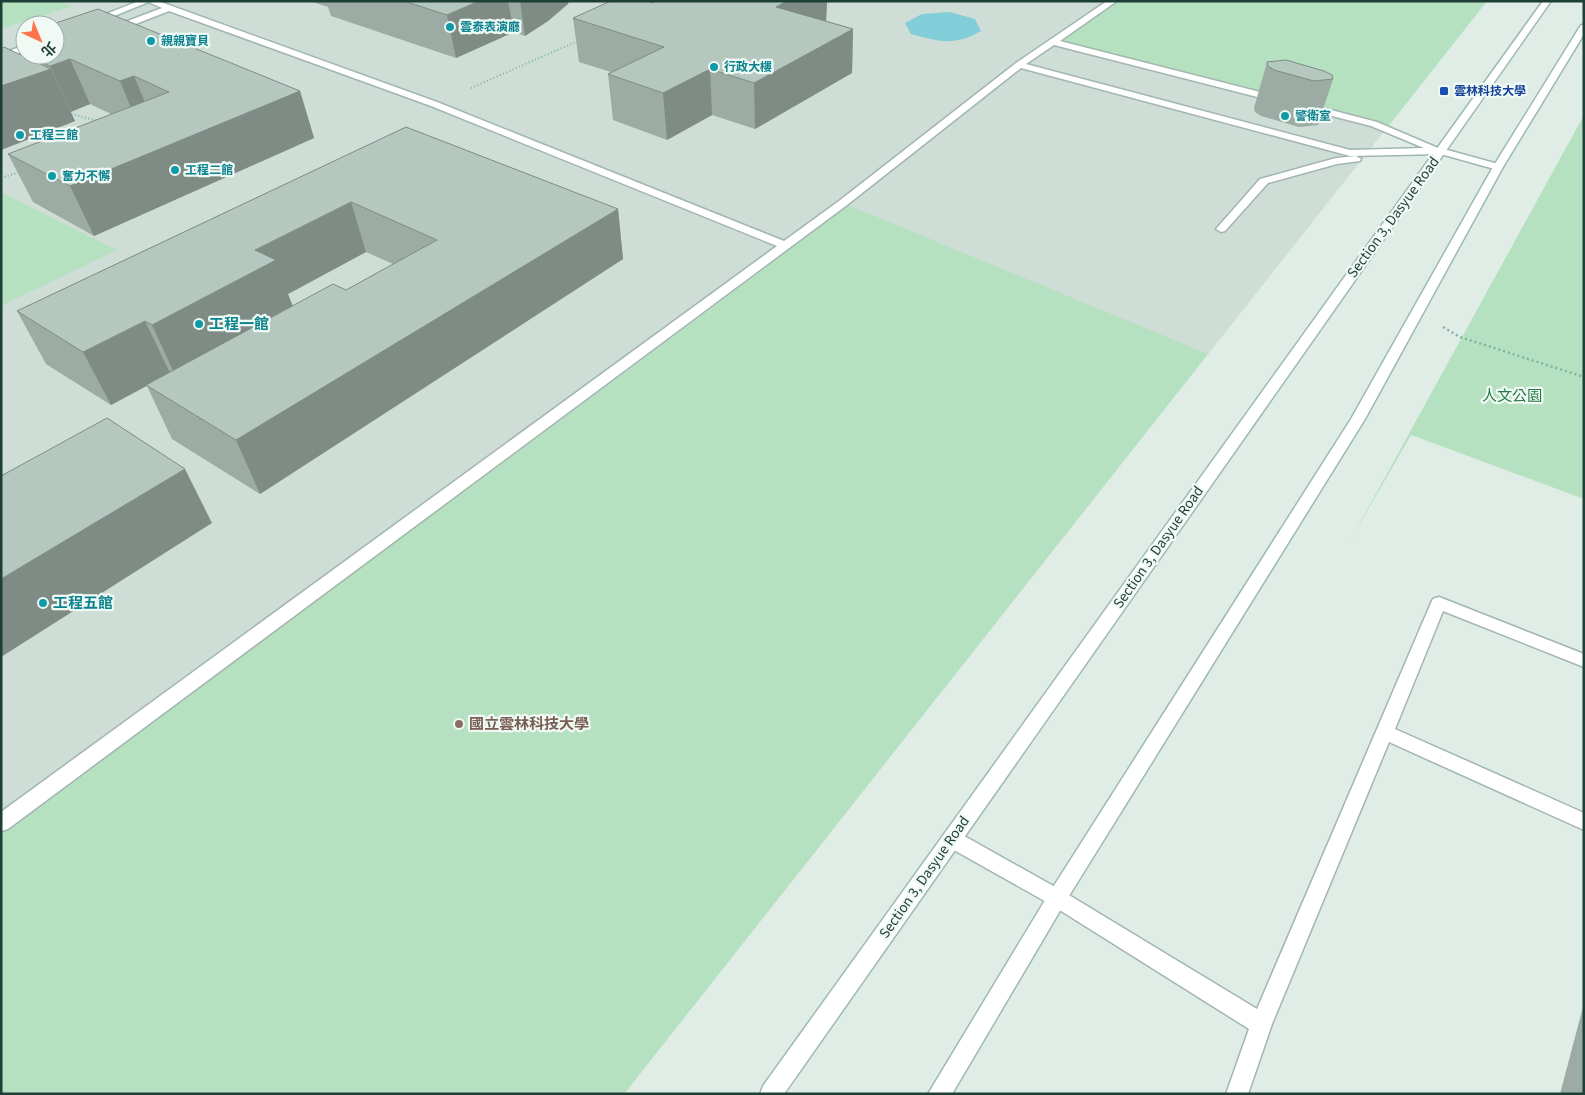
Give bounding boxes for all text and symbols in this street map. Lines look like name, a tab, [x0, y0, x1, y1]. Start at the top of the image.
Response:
north arrow	[15, 15, 65, 65]
place label: 雲泰表演廳	[460, 19, 520, 36]
marker: 雲泰表演廳	[444, 21, 456, 33]
place label: 親親寶貝	[161, 33, 209, 50]
marker: 親親寶貝	[145, 35, 157, 47]
text: 北	[36, 37, 60, 61]
place label: 行政大樓	[724, 59, 772, 76]
marker: 行政大樓	[708, 61, 720, 73]
place label: 雲林科技大學	[1454, 83, 1526, 100]
marker: 雲林科技大學	[1438, 85, 1450, 97]
place label: 警衛室	[1295, 108, 1331, 125]
marker: 警衛室	[1279, 110, 1291, 122]
place label: 工程三館	[30, 127, 78, 144]
marker: 工程三館	[14, 129, 26, 141]
street label: Section 3, Dasyue Road	[1342, 152, 1445, 282]
place label: 工程二館	[185, 162, 233, 179]
marker: 工程二館	[169, 164, 181, 176]
place label: 奮力不懈	[62, 168, 110, 185]
marker: 奮力不懈	[46, 170, 58, 182]
place label: 工程一館	[209, 314, 269, 335]
marker: 工程一館	[193, 318, 205, 330]
park label: 人文公園	[1482, 386, 1542, 407]
street label: Section 3, Dasyue Road	[1108, 482, 1209, 613]
place label: 工程五館	[53, 593, 113, 614]
marker: 工程五館	[37, 597, 49, 609]
place label: 國立雲林科技大學	[469, 714, 589, 735]
marker: 國立雲林科技大學	[453, 718, 465, 730]
street label: Section 3, Dasyue Road	[874, 812, 975, 943]

